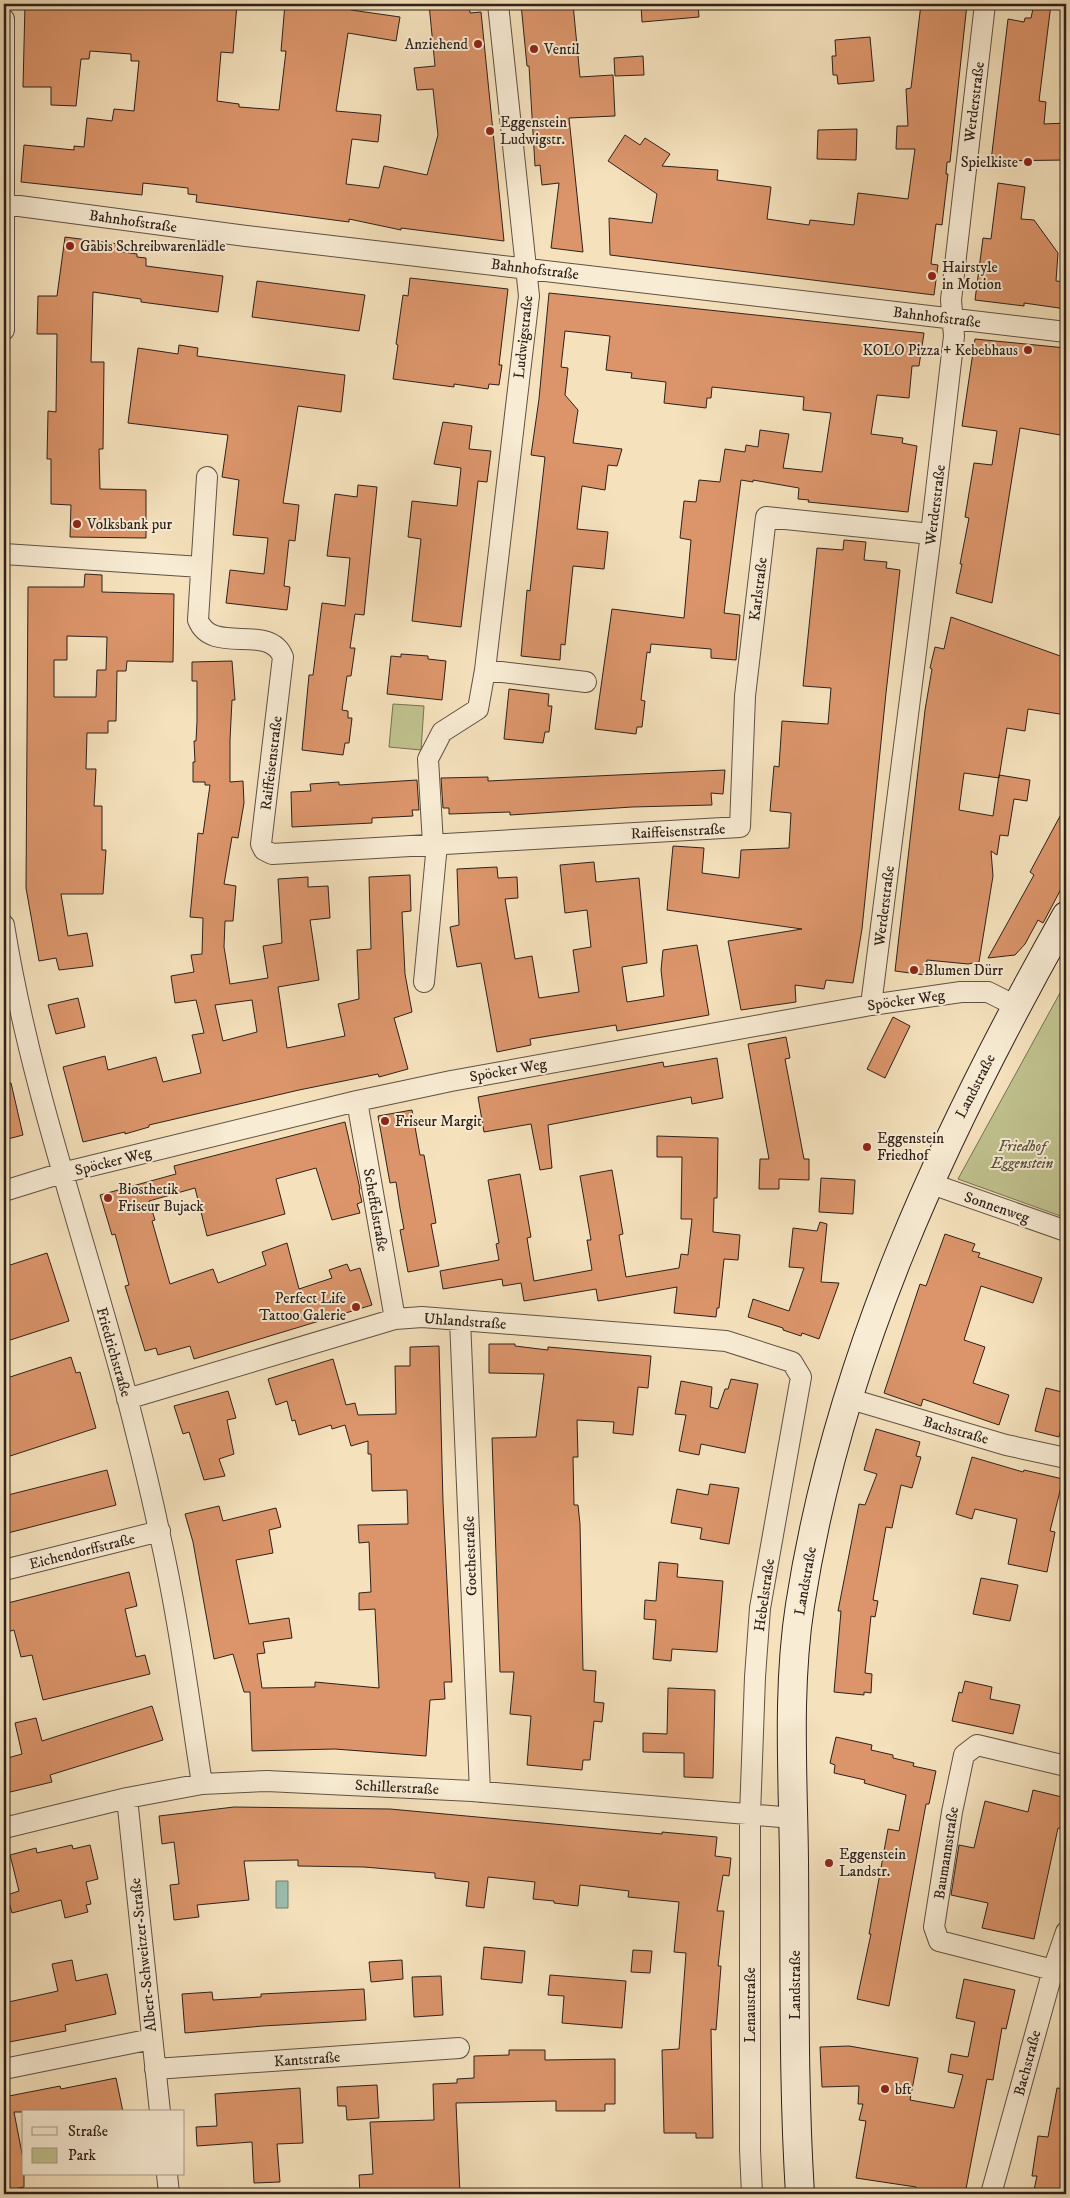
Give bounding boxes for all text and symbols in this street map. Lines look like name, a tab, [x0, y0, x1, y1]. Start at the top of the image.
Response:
place label: Anziehend	[405, 35, 469, 54]
marker: Anziehend	[472, 38, 484, 50]
place label: Ventil	[543, 40, 580, 59]
marker: Ventil	[528, 43, 540, 55]
street label: Werderstraße	[960, 61, 989, 144]
place label: Eggenstein Ludwigstr.	[500, 113, 567, 149]
marker: Eggenstein Ludwigstr.	[484, 125, 496, 137]
place label: Spielkiste	[961, 153, 1018, 172]
marker: Spielkiste	[1022, 156, 1034, 168]
street label: Bahnhofstraße	[88, 206, 178, 237]
place label: Gabis Schreibwarenlädle	[80, 237, 225, 256]
marker: Gabis Schreibwarenlädle	[64, 240, 76, 252]
street label: Bahnhofstraße	[490, 255, 580, 284]
place label: Hairstyle in Motion	[942, 258, 1002, 294]
marker: Hairstyle in Motion	[926, 270, 938, 282]
street label: Ludwigstraße	[510, 295, 537, 379]
street label: Bahnhofstraße	[892, 303, 982, 332]
place label: KOLO Pizza + Kebebhaus	[863, 341, 1018, 360]
marker: KOLO Pizza + Kebebhaus	[1022, 344, 1034, 356]
street label: Werderstraße	[921, 464, 950, 547]
place label: Volksbank pur	[86, 515, 173, 534]
marker: Volksbank pur	[71, 518, 83, 530]
street label: Karlstraße	[745, 556, 772, 622]
street label: Raiffeisenstraße	[256, 715, 287, 811]
street label: Raiffeisenstraße	[630, 820, 726, 843]
street label: Werderstraße	[870, 865, 899, 948]
place label: Blumen Dürr	[924, 961, 1004, 980]
marker: Blumen Dürr	[908, 964, 920, 976]
street label: Spöcker Weg	[866, 986, 947, 1015]
street label: Landstraße	[951, 1051, 1000, 1122]
street label: Spöcker Weg	[468, 1054, 549, 1087]
place label: Friseur Margit	[395, 1112, 482, 1131]
marker: Friseur Margit	[379, 1115, 391, 1127]
place label: Eggenstein Friedhof	[877, 1129, 944, 1165]
park label: Friedhof Eggenstein	[990, 1137, 1053, 1173]
marker: Eggenstein Friedhof	[861, 1141, 873, 1153]
street label: Spöcker Weg	[73, 1143, 154, 1180]
street label: Scheffelstraße	[359, 1167, 392, 1253]
place label: Biosthetik Friseur Bujack	[118, 1180, 204, 1216]
street label: Sonnenweg	[962, 1187, 1033, 1228]
marker: Biosthetik Friseur Bujack	[102, 1192, 114, 1204]
place label: Perfect Life Tattoo Galerie	[259, 1289, 346, 1325]
marker: Perfect Life Tattoo Galerie	[350, 1301, 362, 1313]
street label: Friedrichstraße	[92, 1305, 135, 1399]
street label: Uhlandstraße	[423, 1309, 507, 1334]
street label: Bachstraße	[921, 1412, 991, 1449]
street label: Goethestraße	[460, 1516, 481, 1596]
street label: Eichendorffstraße	[27, 1529, 137, 1574]
street label: Landstraße	[790, 1545, 821, 1617]
street label: Hebelstraße	[750, 1557, 779, 1633]
street label: Schillerstraße	[355, 1776, 439, 1799]
street label: Baumannstraße	[930, 1805, 963, 1901]
place label: Eggenstein Landstr.	[839, 1845, 906, 1881]
marker: Eggenstein Landstr.	[823, 1857, 835, 1869]
street label: Albert-Schweitzer-Straße	[126, 1877, 161, 2033]
street label: Landstraße	[786, 1950, 805, 2020]
street label: Lenaustraße	[741, 1967, 760, 2043]
street label: Bachstraße	[1010, 2028, 1045, 2098]
street label: Kantstraße	[273, 2048, 341, 2071]
place label: bft	[895, 2080, 912, 2099]
marker: bft	[879, 2083, 891, 2095]
legend	[22, 2110, 185, 2176]
text: Straße	[68, 2122, 108, 2141]
text: Park	[68, 2146, 97, 2165]

